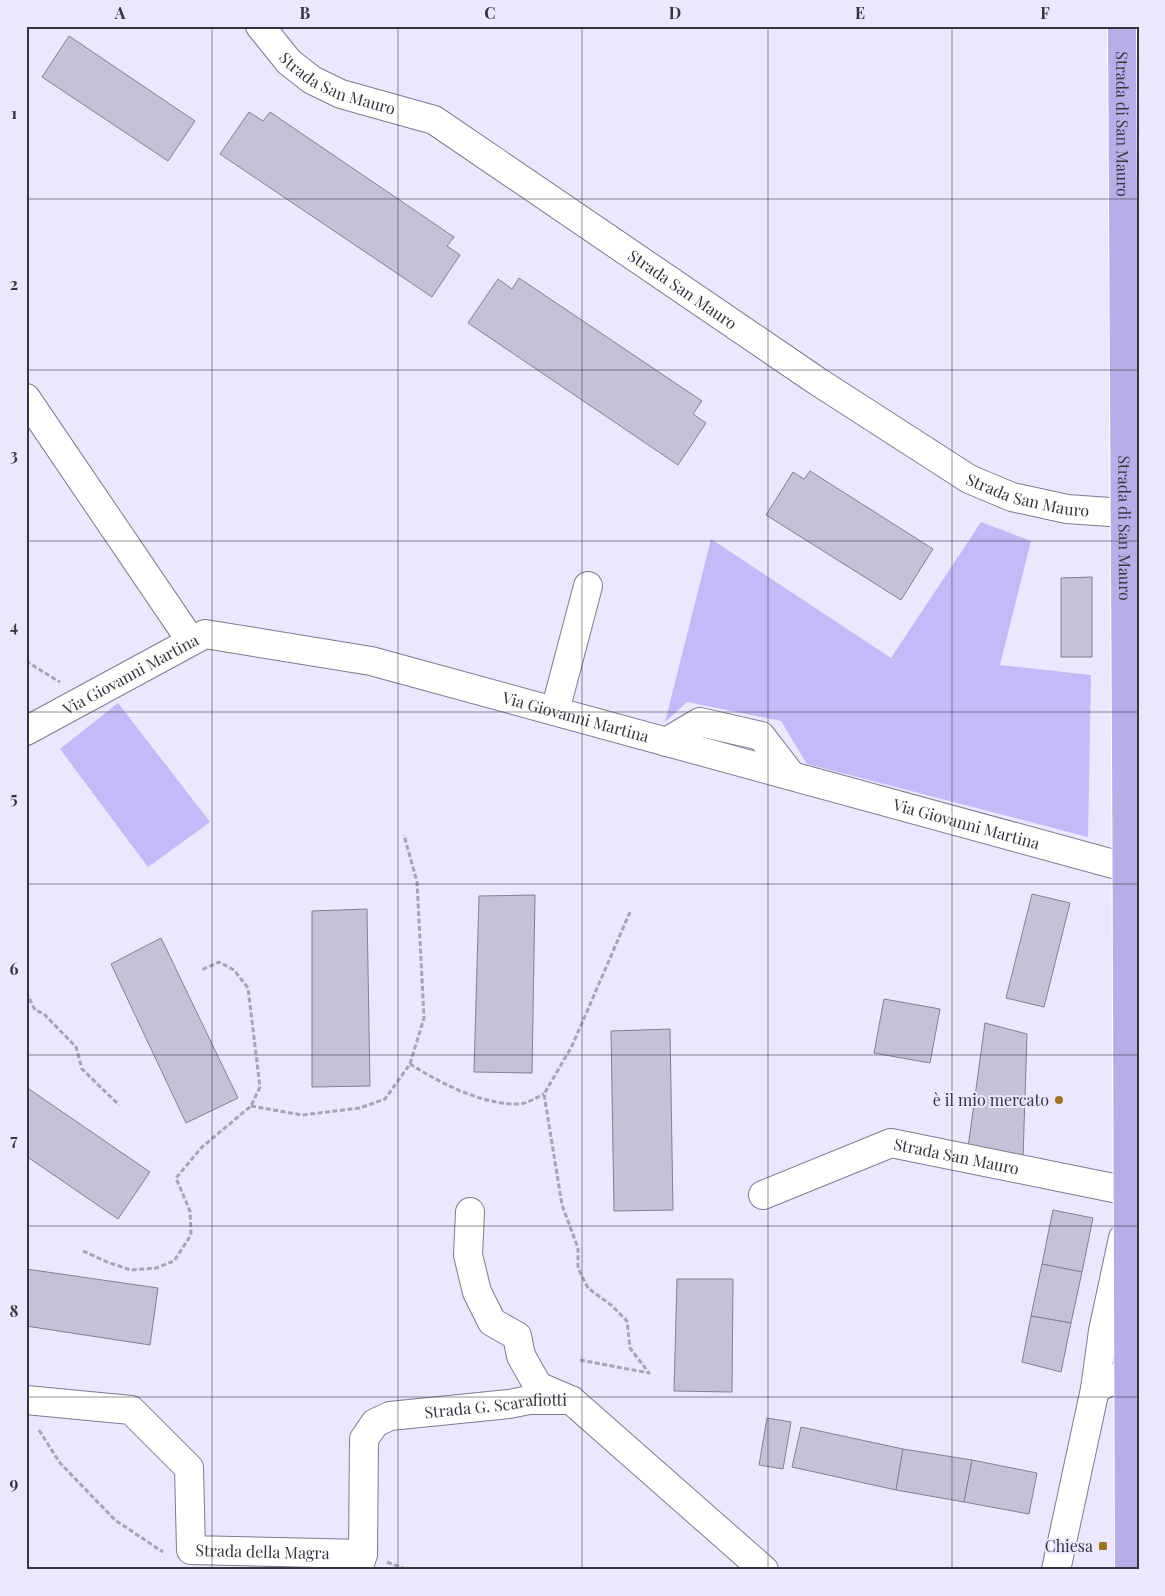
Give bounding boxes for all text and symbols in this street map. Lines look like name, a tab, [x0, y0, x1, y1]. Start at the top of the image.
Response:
text: A	[114, 2, 126, 23]
text: B	[300, 2, 311, 23]
text: C	[484, 2, 496, 23]
text: D	[669, 2, 681, 23]
text: E	[855, 2, 865, 23]
text: F	[1040, 2, 1050, 23]
street label: Strada San Mauro	[275, 47, 398, 119]
street label: Strada di San Mauro	[1112, 51, 1134, 197]
text: 1	[11, 102, 17, 123]
street label: Strada San Mauro	[624, 244, 742, 334]
text: 2	[10, 273, 18, 294]
text: 3	[10, 444, 18, 465]
street label: Strada di San Mauro	[1114, 455, 1136, 601]
street label: Strada San Mauro	[963, 468, 1090, 521]
text: 4	[10, 615, 18, 636]
street label: Via Giovanni Martina	[58, 629, 202, 720]
street label: Via Giovanni Martina	[499, 686, 652, 747]
text: 5	[10, 787, 18, 808]
street label: Via Giovanni Martina	[890, 793, 1042, 853]
text: 6	[10, 958, 19, 979]
place label: è il mio mercato	[933, 1089, 1049, 1110]
marker: è il mio mercato	[1053, 1094, 1065, 1106]
text: 7	[10, 1129, 18, 1150]
street label: Strada San Mauro	[892, 1133, 1021, 1179]
text: 8	[10, 1300, 19, 1321]
street label: Strada G. Scarafiotti	[423, 1388, 567, 1422]
text: 9	[10, 1472, 19, 1493]
place label: Chiesa	[1045, 1535, 1093, 1556]
street label: Strada della Magra	[195, 1539, 330, 1563]
marker: Chiesa	[1097, 1540, 1109, 1552]

